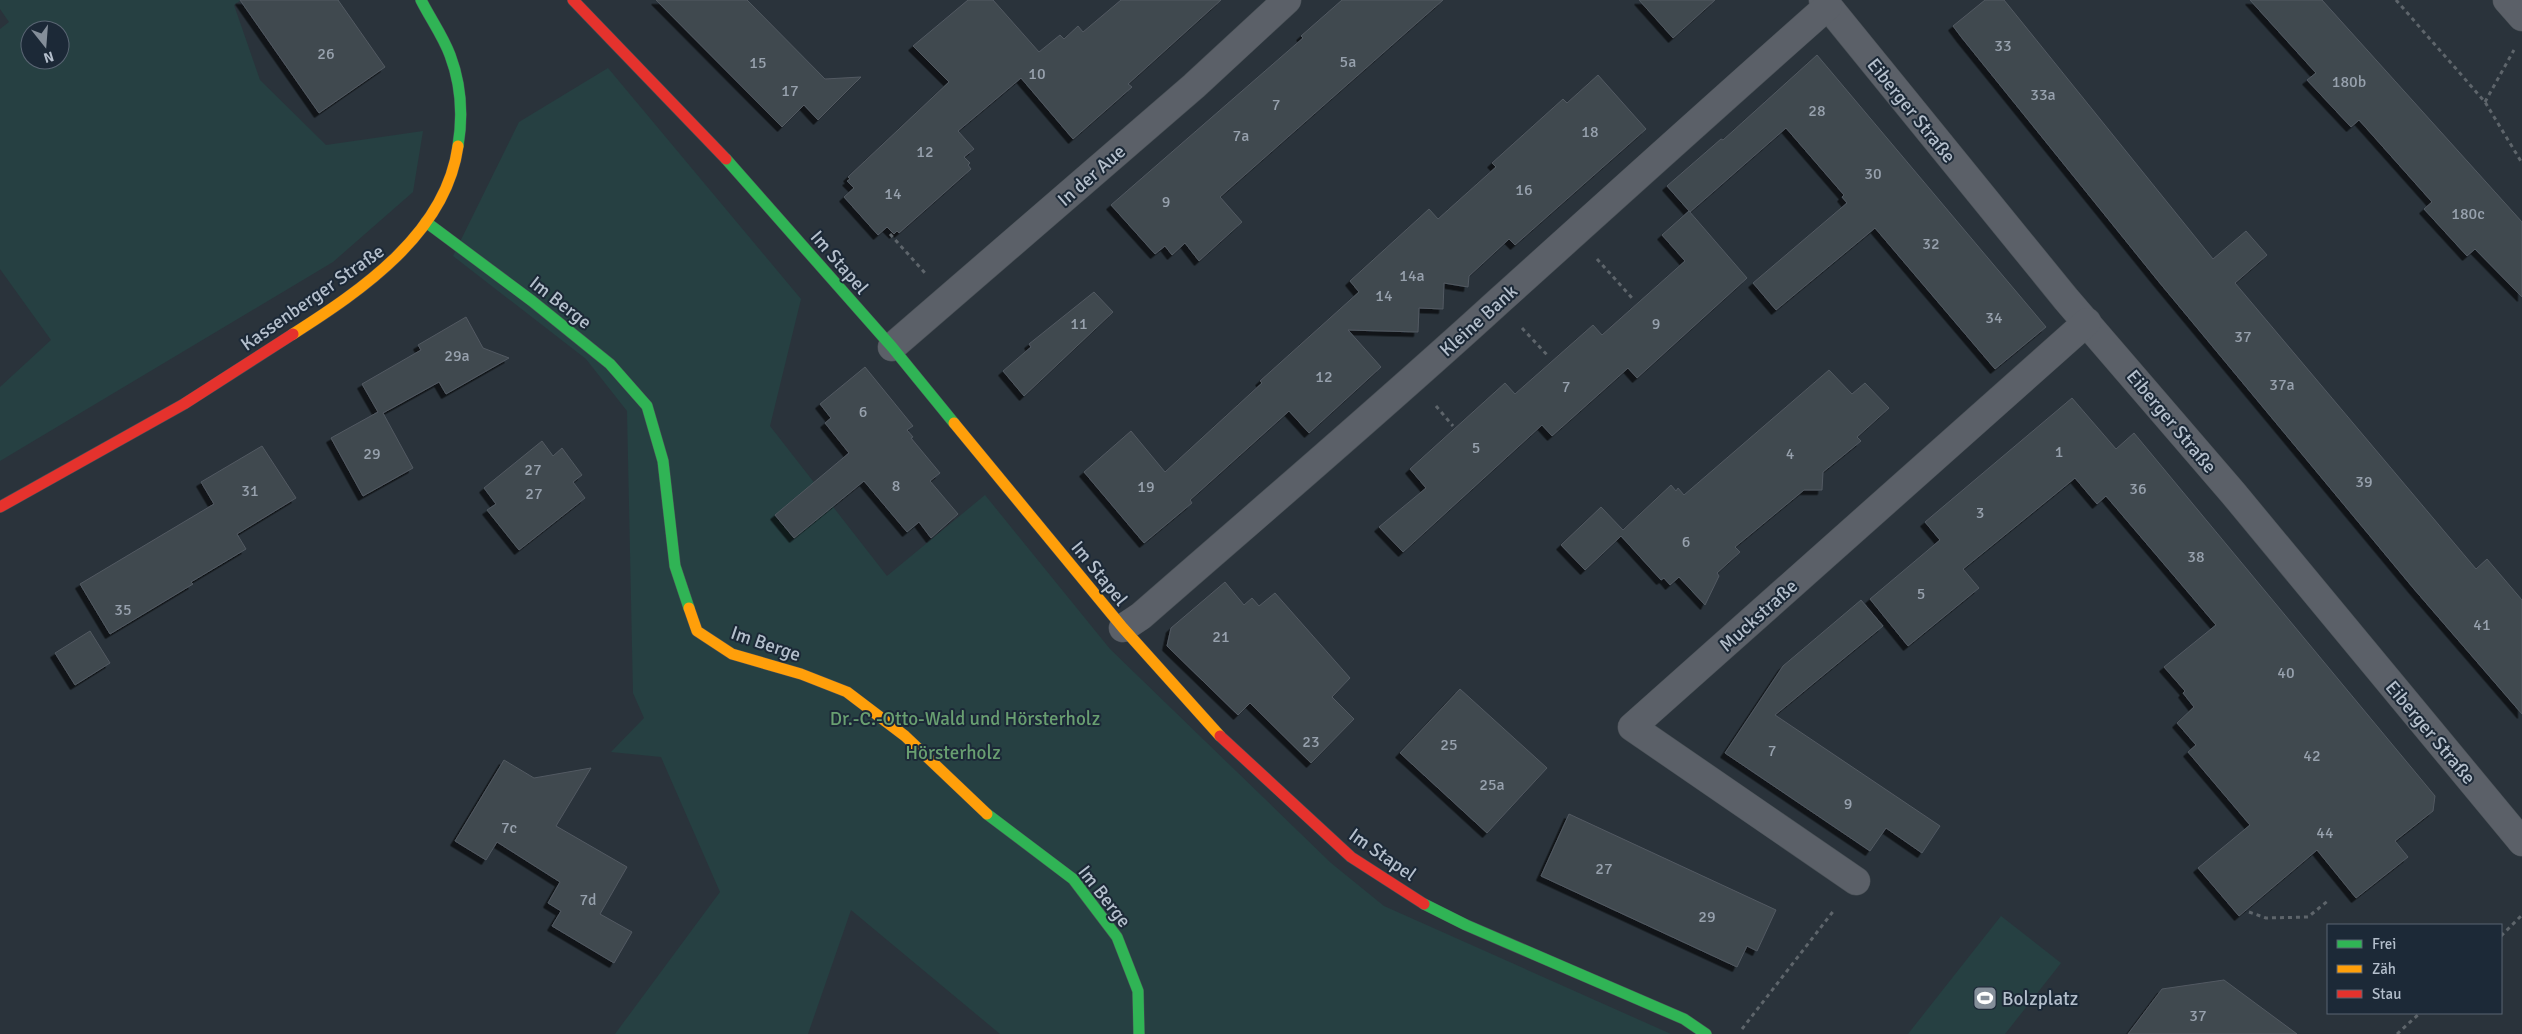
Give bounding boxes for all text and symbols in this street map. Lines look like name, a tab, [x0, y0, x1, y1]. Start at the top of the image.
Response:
north arrow	[20, 20, 70, 70]
house number: 33	[1994, 36, 2012, 56]
house number: 26	[317, 44, 335, 64]
text: N	[42, 47, 56, 67]
house number: 5a	[1340, 52, 1356, 72]
house number: 15	[749, 53, 767, 73]
street label: Eiberger Straße	[1862, 53, 1961, 168]
house number: 10	[1028, 64, 1046, 84]
house number: 180b	[2332, 72, 2366, 92]
house number: 17	[781, 81, 799, 101]
house number: 33a	[2030, 85, 2056, 105]
house number: 7	[1272, 95, 1280, 115]
house number: 28	[1808, 101, 1826, 121]
house number: 18	[1581, 122, 1599, 142]
house number: 7a	[1233, 126, 1249, 146]
street label: In der Aue	[1053, 140, 1131, 212]
house number: 12	[916, 142, 934, 162]
house number: 30	[1864, 164, 1882, 184]
house number: 16	[1515, 180, 1533, 200]
house number: 14	[884, 184, 902, 204]
house number: 9	[1162, 192, 1170, 212]
house number: 180c	[2451, 204, 2485, 224]
street label: Im Stapel	[805, 226, 874, 300]
house number: 32	[1922, 234, 1940, 254]
street label: Kassenberger Straße	[236, 239, 389, 356]
house number: 14a	[1399, 266, 1425, 286]
street label: Im Berge	[525, 271, 596, 334]
street label: Kleine Bank	[1435, 279, 1523, 362]
house number: 14	[1375, 286, 1393, 306]
house number: 34	[1985, 308, 2003, 328]
house number: 11	[1070, 314, 1088, 334]
house number: 9	[1652, 314, 1660, 334]
house number: 37	[2234, 327, 2252, 347]
house number: 29a	[444, 346, 470, 366]
street label: Eiberger Straße	[2121, 365, 2222, 478]
house number: 12	[1315, 367, 1333, 387]
house number: 37a	[2269, 375, 2295, 395]
house number: 7	[1562, 377, 1570, 397]
house number: 6	[859, 402, 867, 422]
house number: 5	[1472, 438, 1480, 458]
house number: 1	[2055, 442, 2063, 462]
house number: 29	[363, 444, 381, 464]
house number: 4	[1786, 444, 1795, 464]
house number: 27	[524, 460, 542, 480]
house number: 39	[2355, 472, 2373, 492]
house number: 8	[892, 476, 900, 496]
house number: 19	[1137, 477, 1155, 497]
house number: 36	[2129, 479, 2147, 499]
house number: 31	[241, 481, 259, 501]
house number: 27	[525, 484, 543, 504]
house number: 3	[1976, 503, 1984, 523]
house number: 6	[1682, 532, 1690, 552]
street label: Im Stapel	[1066, 536, 1133, 611]
house number: 38	[2187, 547, 2205, 567]
street label: Muckstraße	[1715, 574, 1803, 657]
house number: 5	[1917, 584, 1925, 604]
house number: 35	[114, 600, 132, 620]
house number: 41	[2473, 615, 2491, 635]
street label: Im Berge	[728, 621, 804, 667]
house number: 21	[1212, 627, 1230, 647]
house number: 40	[2277, 663, 2295, 683]
street label: Eiberger Straße	[2380, 676, 2481, 789]
park label: Dr.-C.-Otto-Wald und Hörsterholz	[830, 707, 1100, 731]
house number: 23	[1302, 732, 1320, 752]
house number: 25	[1440, 735, 1458, 755]
park label: Hörsterholz	[905, 741, 1001, 765]
house number: 7	[1768, 741, 1776, 761]
house number: 42	[2303, 746, 2321, 766]
house number: 25a	[1479, 775, 1505, 795]
house number: 9	[1844, 794, 1852, 814]
house number: 7c	[501, 818, 517, 838]
street label: Im Stapel	[1344, 823, 1421, 887]
house number: 44	[2316, 823, 2334, 843]
house number: 27	[1595, 859, 1613, 879]
street label: Im Berge	[1073, 861, 1136, 932]
house number: 7d	[579, 890, 597, 910]
house number: 29	[1698, 907, 1716, 927]
legend	[2327, 924, 2502, 1014]
text: Frei	[2372, 935, 2396, 953]
text: Zäh	[2372, 960, 2396, 978]
sports icon: Bolzplatz	[1972, 985, 1998, 1011]
text: Stau	[2372, 985, 2401, 1003]
place label: Bolzplatz	[2002, 987, 2078, 1011]
house number: 37	[2189, 1006, 2207, 1026]

